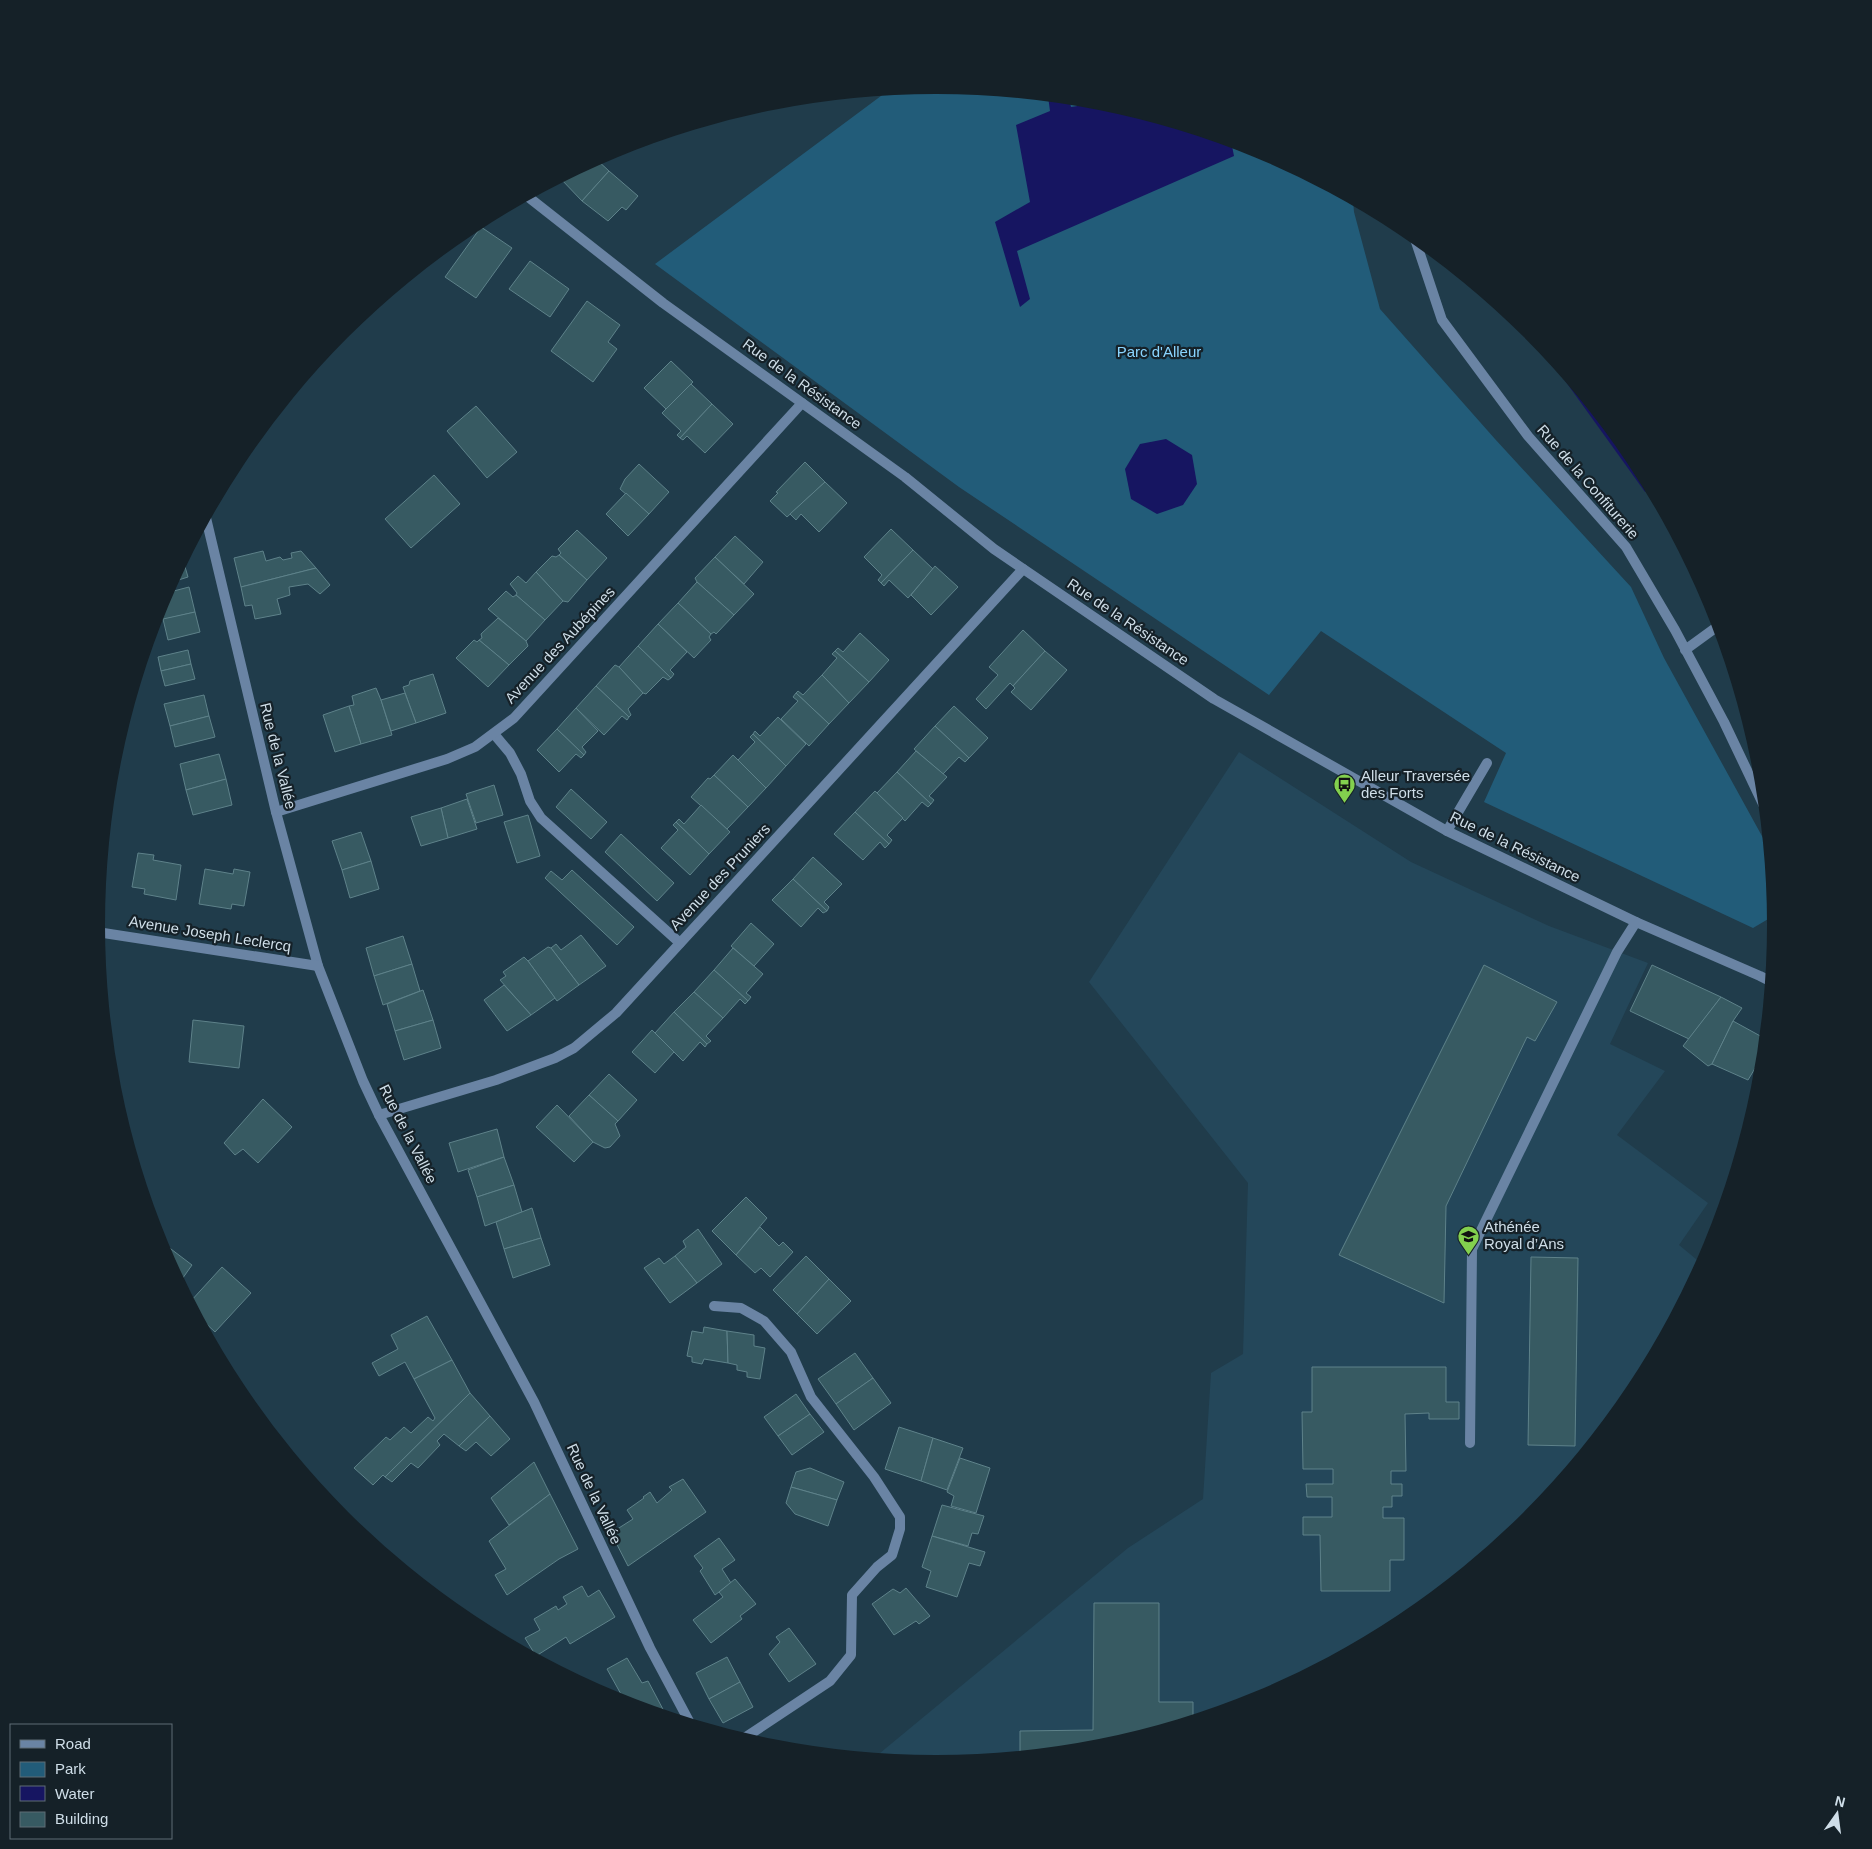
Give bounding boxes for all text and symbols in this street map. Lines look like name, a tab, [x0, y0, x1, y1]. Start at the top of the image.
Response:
street label: Rue de la Résistance	[740, 335, 865, 432]
park label: Parc d'Alleur	[1117, 343, 1201, 360]
street label: Rue de la Confiturerie	[1534, 421, 1643, 542]
street label: Rue de la Résistance	[1064, 575, 1192, 669]
street label: Avenue des Aubépines	[501, 583, 618, 706]
street label: Rue de la Vallée	[257, 701, 300, 811]
place label: Alleur Traversée des Forts	[1361, 767, 1470, 801]
bus stop icon: Alleur Traversée des Forts	[1333, 773, 1357, 804]
street label: Rue de la Résistance	[1447, 808, 1583, 885]
street label: Avenue des Pruniers	[666, 820, 773, 933]
street label: Avenue Joseph Leclercq	[128, 912, 292, 955]
street label: Rue de la Vallée	[376, 1081, 441, 1186]
place label: Athénée Royal d’Ans	[1484, 1218, 1564, 1252]
school or university icon: Athénée Royal d’Ans	[1456, 1224, 1480, 1255]
street label: Rue de la Vallée	[564, 1441, 625, 1547]
legend	[10, 1724, 172, 1839]
text: Road	[55, 1735, 91, 1752]
text: Park	[55, 1760, 86, 1777]
text: Water	[55, 1785, 94, 1802]
north arrow	[1812, 1789, 1862, 1839]
text: N	[1833, 1792, 1847, 1810]
text: Building	[55, 1810, 108, 1827]

